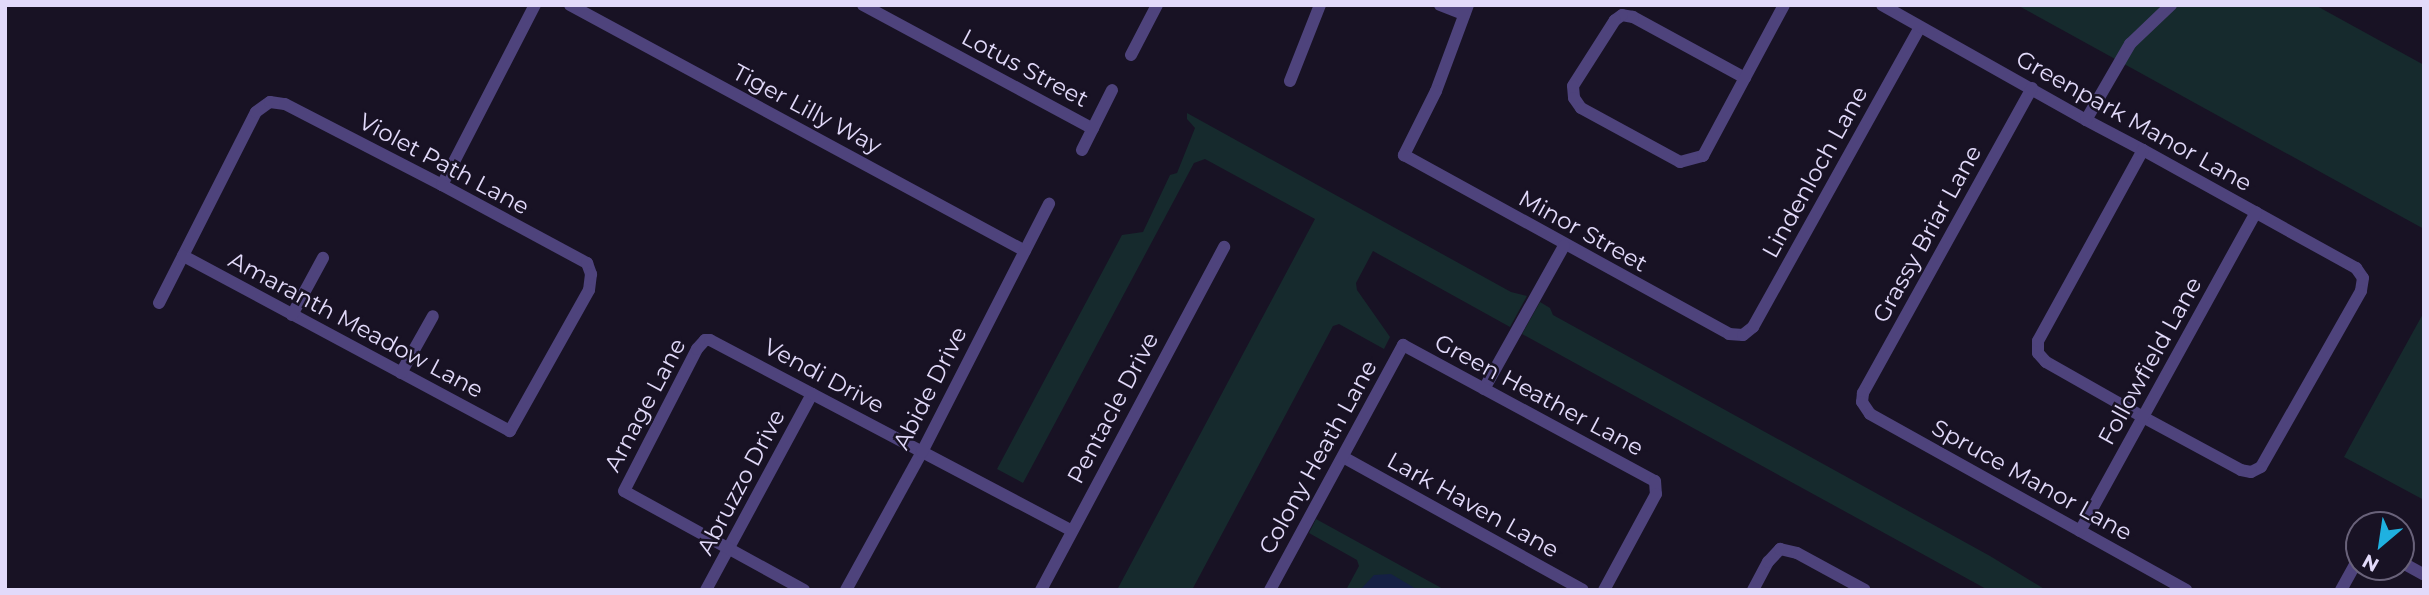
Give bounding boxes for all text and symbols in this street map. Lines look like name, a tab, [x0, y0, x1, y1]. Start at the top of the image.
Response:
street label: Lotus Street	[957, 23, 1093, 113]
street label: Greenpark Manor Lane	[2011, 45, 2257, 197]
street label: Tiger Lilly Way	[728, 58, 886, 160]
street label: Lindenloch Lane	[1756, 81, 1874, 263]
street label: Violet Path Lane	[354, 107, 534, 221]
street label: Grassy Briar Lane	[1867, 140, 1987, 328]
street label: Minor Street	[1514, 184, 1652, 278]
street label: Amaranth Meadow Lane	[224, 246, 488, 404]
street label: Followfield Lane	[2092, 272, 2208, 450]
street label: Abide Drive	[887, 322, 973, 454]
street label: Pentacle Drive	[1062, 328, 1164, 488]
street label: Green Heather Lane	[1430, 328, 1648, 462]
street label: Vendi Drive	[759, 333, 889, 419]
street label: Arnage Lane	[598, 334, 692, 476]
street label: Colony Heath Lane	[1253, 355, 1383, 559]
street label: Abruzzo Drive	[691, 405, 791, 559]
street label: Spruce Manor Lane	[1927, 414, 2137, 546]
street label: Lark Haven Lane	[1382, 446, 1564, 564]
north arrow	[2345, 511, 2415, 581]
text: N	[2358, 549, 2383, 577]

